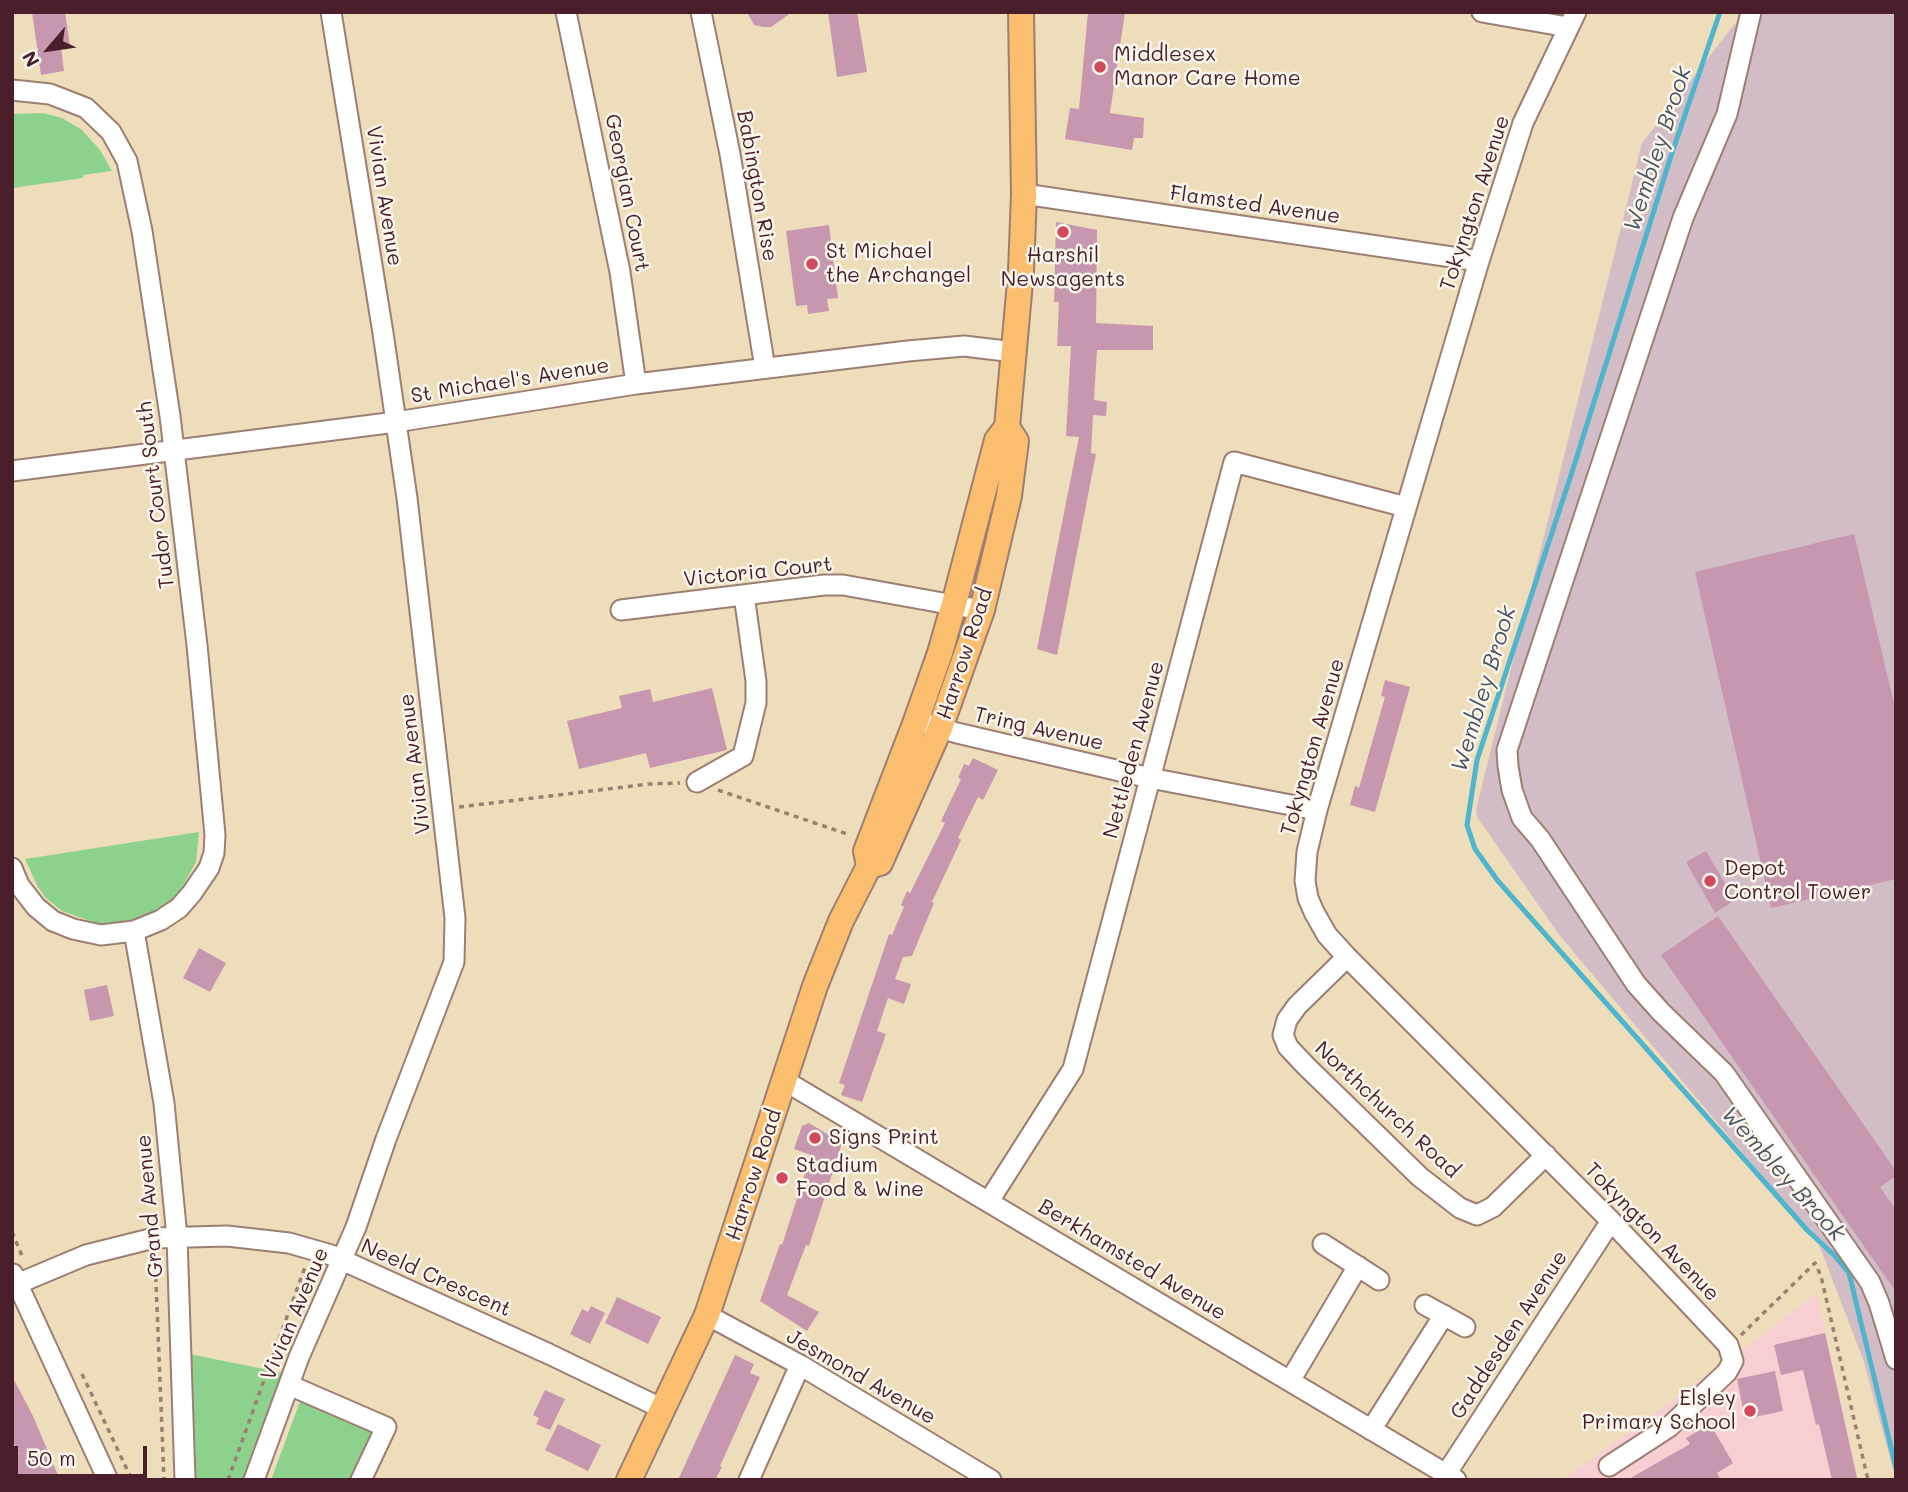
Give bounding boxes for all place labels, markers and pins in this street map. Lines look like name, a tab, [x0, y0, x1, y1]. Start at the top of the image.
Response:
place label: Middlesex Manor Care Home	[1114, 42, 1301, 92]
marker: Middlesex Manor Care Home	[1092, 59, 1108, 75]
marker: Harshil Newsagents	[1055, 224, 1071, 240]
place label: St Michael the Archangel	[826, 239, 971, 289]
place label: Harshil Newsagents	[1001, 243, 1125, 293]
marker: St Michael the Archangel	[804, 256, 820, 272]
place label: Depot Control Tower	[1724, 856, 1871, 906]
marker: Depot Control Tower	[1702, 873, 1718, 889]
place label: Signs Print	[829, 1125, 939, 1151]
marker: Signs Print	[807, 1130, 823, 1146]
place label: Stadium Food & Wine	[796, 1153, 924, 1203]
marker: Stadium Food & Wine	[774, 1170, 790, 1186]
place label: Elsley Primary School	[1582, 1386, 1736, 1436]
marker: Elsley Primary School	[1742, 1403, 1758, 1419]

